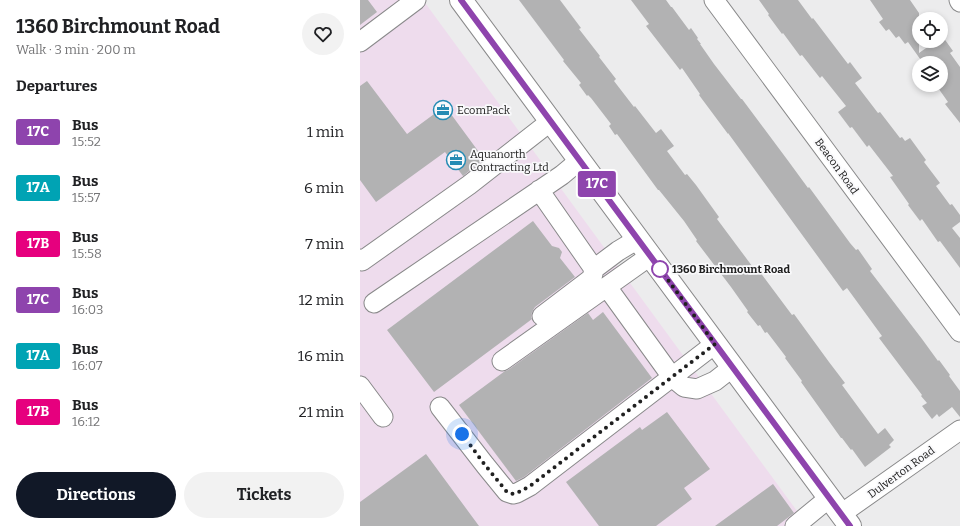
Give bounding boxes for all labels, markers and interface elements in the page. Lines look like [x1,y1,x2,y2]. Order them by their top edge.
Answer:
map controls [912,12,948,92]
button: locate [912,12,948,48]
button: heart [302,13,344,55]
text: 1360 Birchmount Road [16,15,220,38]
text: Walk · 3 min · 200 m [16,42,136,57]
button: layers [912,56,948,92]
text: Departures [16,77,97,95]
office icon: EcomPack [432,99,454,121]
place label: EcomPack [457,104,511,117]
text: Bus [72,116,98,134]
text: 17C [27,123,49,140]
text: 1 min [307,123,344,141]
text: 15:52 [72,134,101,149]
street label: Beacon Road [812,136,861,197]
place label: Aquanorth Contracting Ltd [470,148,549,174]
office icon: Aquanorth Contracting Ltd [445,149,467,171]
line badge: 17C [574,171,620,197]
text: Bus [72,172,98,190]
text: 17C [586,175,608,192]
text: 17A [26,179,50,196]
text: 6 min [304,179,344,197]
text: 15:57 [72,190,100,205]
text: Bus [72,228,98,246]
text: 17B [27,235,49,252]
text: 7 min [305,235,344,253]
text: 15:58 [72,246,102,261]
marker: 1360 Birchmount Road [651,260,669,278]
place label: 1360 Birchmount Road [672,263,790,276]
text: Bus [72,284,98,302]
text: 17C [27,291,49,308]
text: 12 min [298,291,344,309]
text: 16:03 [72,302,103,317]
text: Bus [72,340,98,358]
text: 17A [26,347,50,364]
text: 16 min [298,347,344,365]
text: 16:07 [72,358,103,373]
text: Bus [72,396,98,414]
text: 17B [27,403,49,420]
text: 21 min [298,403,344,421]
text: 16:12 [72,414,100,429]
your location [452,424,472,444]
street label: Dulverton Road [865,444,938,501]
button: Directions [16,472,176,518]
button: Tickets [184,472,344,518]

